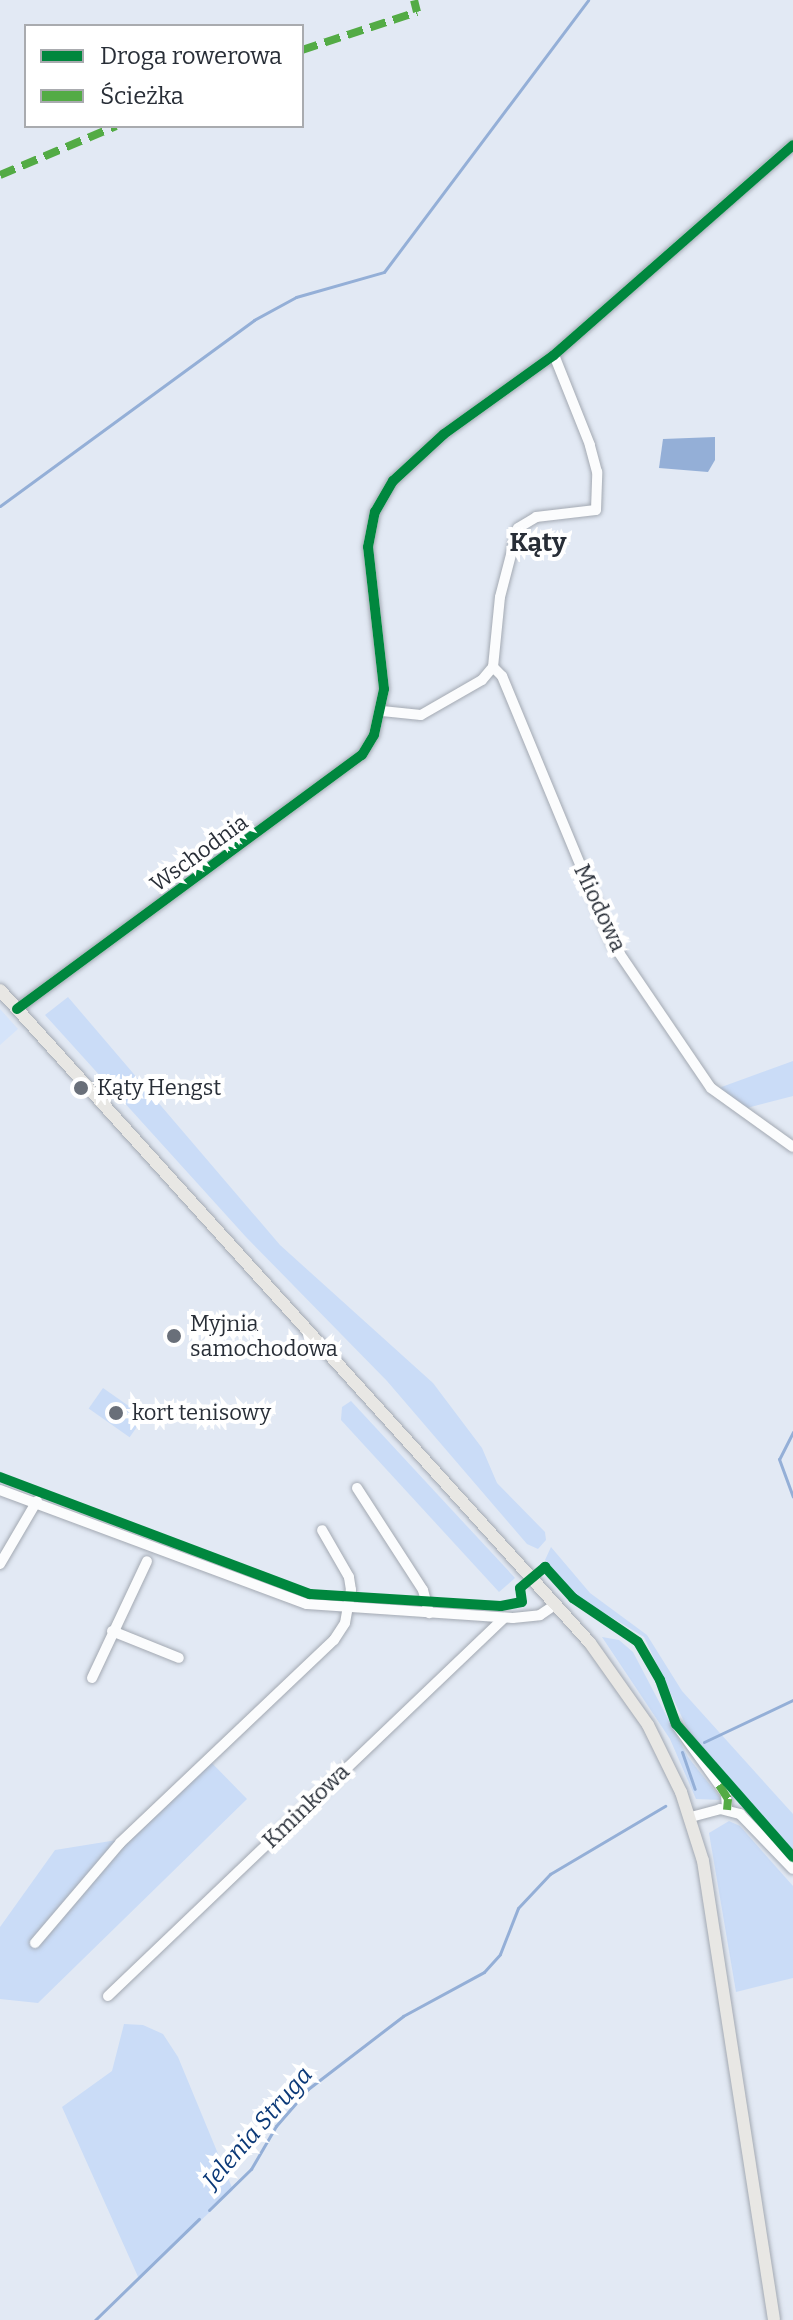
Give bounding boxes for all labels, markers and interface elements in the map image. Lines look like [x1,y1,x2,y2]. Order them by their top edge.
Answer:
legend [24,24,304,128]
text: Droga rowerowa [100,42,282,70]
text: Ścieżka [100,82,184,110]
district label: Kąty [509,527,567,559]
street label: Wschodnia [145,809,253,897]
street label: Miodowa [568,860,632,956]
place label: Kąty Hengst [97,1075,221,1101]
marker: Kąty Hengst [72,1079,90,1097]
place label: Myjnia samochodowa [190,1310,338,1362]
marker: Myjnia samochodowa [165,1327,183,1345]
place label: kort tenisowy [132,1400,271,1426]
marker: kort tenisowy [107,1404,125,1422]
street label: Kminkowa [257,1758,355,1854]
water label: Jelenia Struga [197,2061,319,2195]

